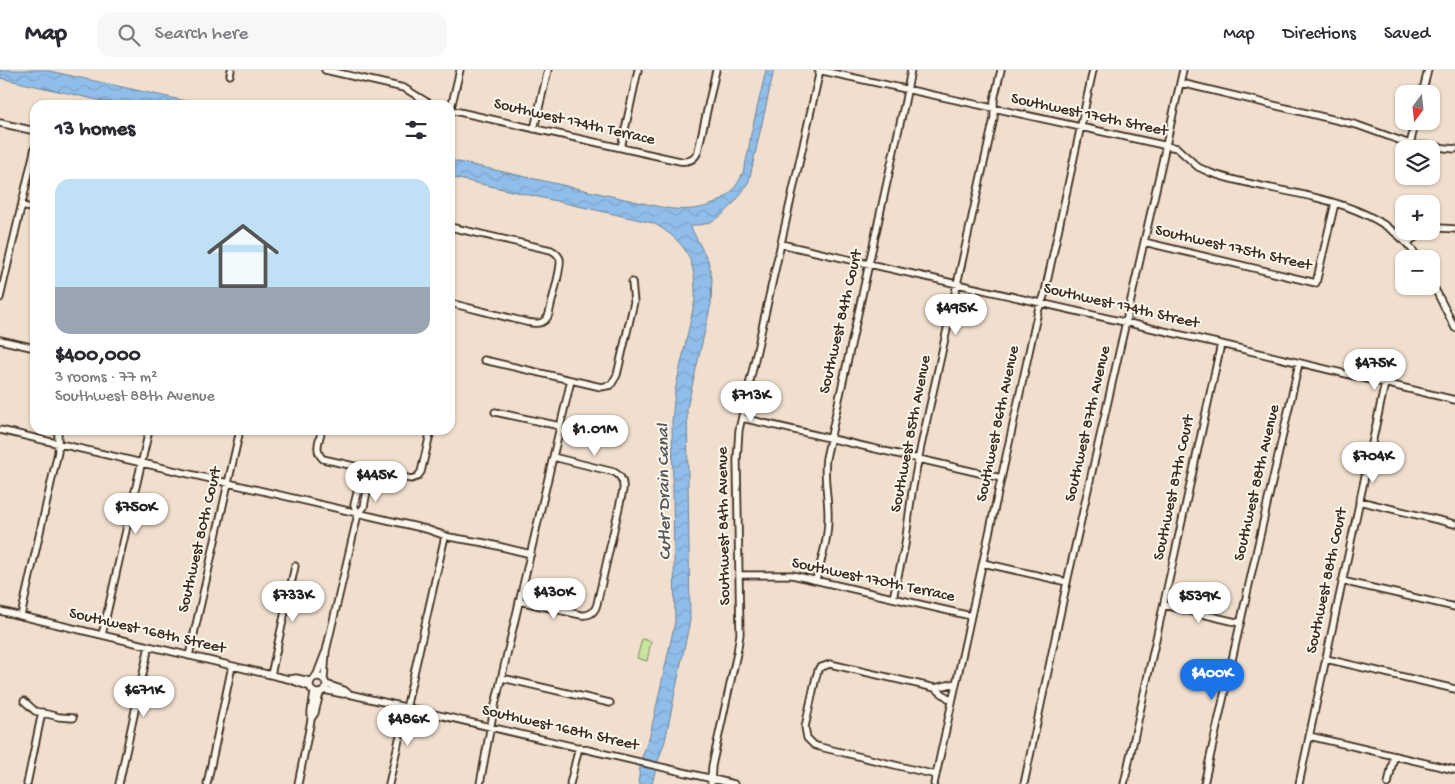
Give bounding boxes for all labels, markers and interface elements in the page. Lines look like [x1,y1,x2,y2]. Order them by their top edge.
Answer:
search box [97,12,447,57]
text: Map [25,20,67,49]
icon: search [115,21,143,49]
text: Search here [155,23,248,46]
text: Map [1223,24,1255,45]
text: Directions [1283,24,1356,45]
text: Saved [1384,24,1430,45]
north arrow [1395,85,1440,130]
map controls [1395,85,1440,295]
street label: Southwest 176th Street [1009,90,1171,142]
street label: Southwest 174th Terrace [492,95,657,151]
icon: filters [402,116,430,144]
text: 13 homes [55,118,135,143]
button: layers [1395,140,1440,185]
button: + [1395,195,1440,240]
icon: home [198,211,288,301]
street label: Southwest 175th Street [1153,222,1315,277]
street label: Southwest 84th Court [816,247,868,396]
button: − [1395,250,1440,295]
street label: Southwest 174th Street [1041,280,1202,334]
pin: $495K [921,294,991,336]
text: $495K [936,300,976,319]
street label: Southwest 86th Avenue [973,343,1025,504]
text: $400,000 [55,344,141,369]
street label: Southwest 87th Avenue [1062,344,1116,504]
pin: $475K [1340,348,1410,391]
street label: Southwest 85th Avenue [887,353,937,514]
text: $475K [1355,355,1395,374]
text: 3 rooms · 77 m² [55,369,157,388]
pin: $713K [716,380,786,423]
text: $713K [731,387,771,406]
text: Southwest 88th Avenue [55,388,215,407]
street label: Southwest 88th Avenue [1231,402,1285,563]
street label: Southwest 87th Court [1150,412,1200,562]
pin: $1.01M [554,414,636,457]
text: $1.01M [572,421,618,440]
water label: Cutler Drain Canal [653,423,677,560]
pin: $704K [1338,442,1408,484]
street label: Southwest 84th Avenue [714,446,736,605]
text: $704K [1353,448,1393,467]
pin: $445K [341,460,411,503]
street label: Southwest 80th Court [175,464,227,615]
text: $445K [356,467,396,486]
pin: $750K [101,492,171,535]
text: $750K [115,499,157,518]
street label: Southwest 88th Court [1303,505,1353,656]
street label: Southwest 170th Terrace [790,554,957,608]
pin: $430K [519,578,589,620]
pin: $733K [258,580,328,623]
pin: $539K [1164,582,1234,624]
text: $430K [534,584,574,603]
text: $733K [273,587,313,606]
text: $539K [1179,588,1219,607]
street label: Southwest 168th Street [67,605,229,660]
pin: $400K [1177,658,1247,701]
text: $400K [1191,665,1233,684]
pin: $671K [109,676,179,718]
text: $671K [125,682,163,701]
street label: Southwest 168th Street [480,702,642,757]
pin: $486K [373,704,443,747]
text: $486K [388,711,428,730]

